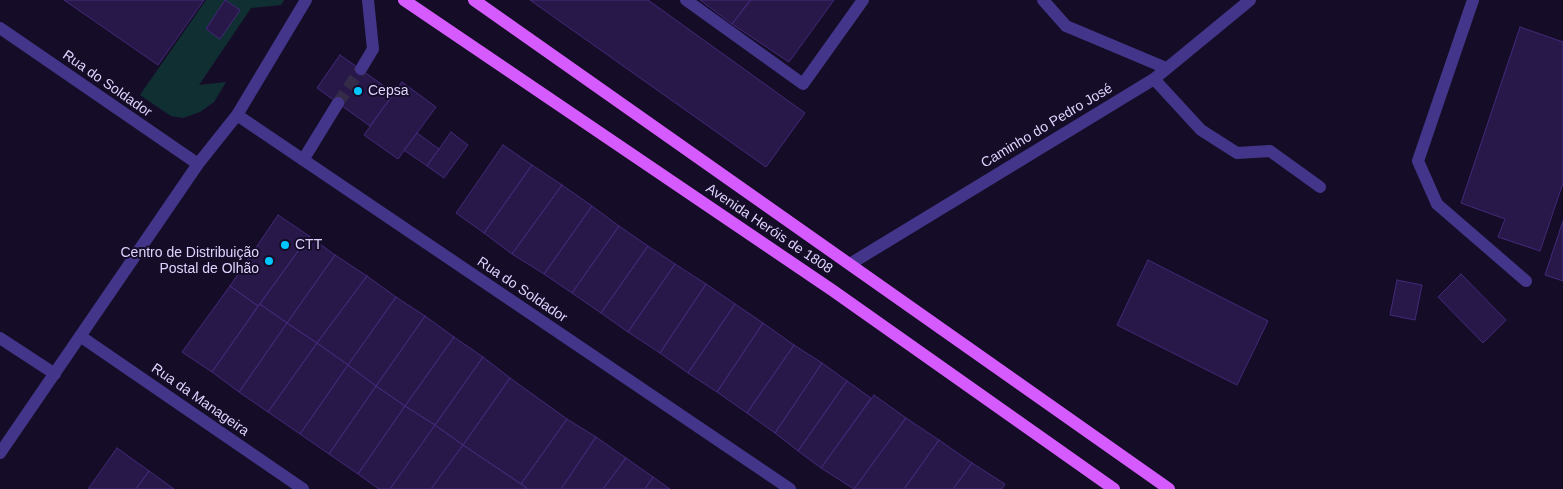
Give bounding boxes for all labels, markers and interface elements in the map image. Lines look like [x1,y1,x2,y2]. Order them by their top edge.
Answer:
street label: Rua do Soldador [59,47,155,121]
street label: Caminho do Pedro José [978,80,1116,172]
place label: Cepsa [368,83,408,99]
marker: Cepsa [352,85,364,97]
street label: Avenida Heróis de 1808 [702,180,836,278]
place label: CTT [295,237,322,253]
marker: CTT [279,239,291,251]
place label: Centro de Distribuição Postal de Olhão [120,245,259,278]
street label: Rua do Soldador [474,254,570,326]
marker: Centro de Distribuição Postal de Olhão [263,255,275,267]
street label: Rua da Manageira [148,360,252,440]

